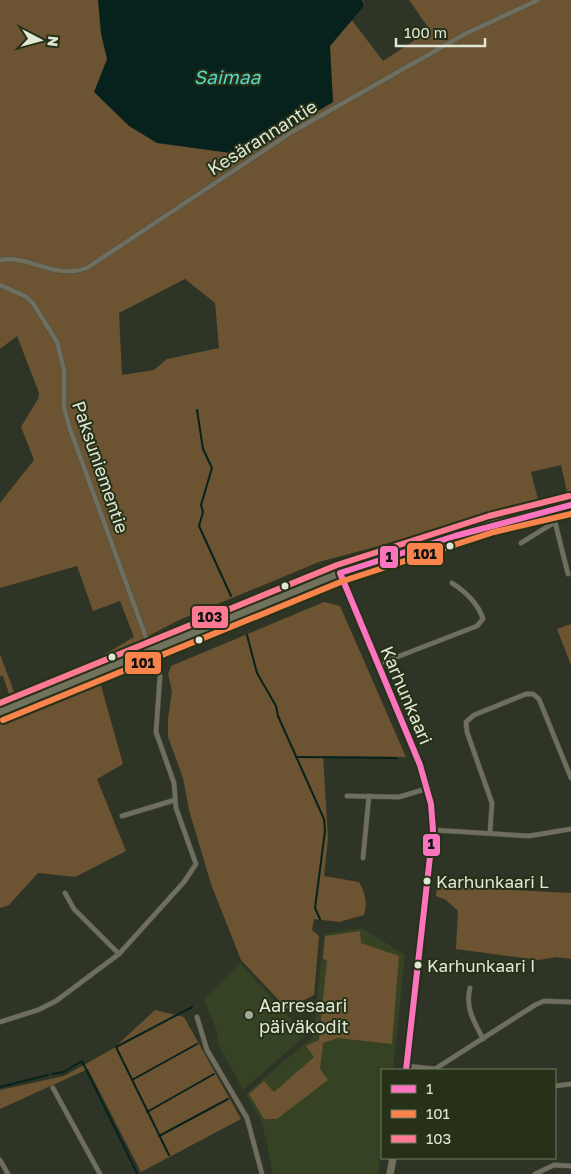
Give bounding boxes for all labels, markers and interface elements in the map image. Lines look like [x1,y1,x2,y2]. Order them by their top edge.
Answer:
north arrow [15,15,65,65]
scale bar [396,15,485,47]
text: 100 m [404,23,447,41]
text: N [44,35,62,48]
water label: Saimaa [194,65,261,88]
street label: Kesärannantie [203,95,321,179]
street label: Paksuniementie [68,398,134,536]
unlabelled marker [445,541,455,551]
line badge: 101 [406,542,444,566]
line badge: 1 [379,545,399,569]
text: 101 [413,545,437,562]
text: 1 [385,548,393,565]
unlabelled marker [280,581,290,591]
line badge: 103 [191,605,229,629]
text: 103 [198,608,222,625]
unlabelled marker [194,635,204,645]
street label: Karhunkaari [376,643,438,747]
line badge: 101 [124,651,162,675]
unlabelled marker [107,652,117,662]
text: 101 [131,654,155,671]
line badge: 1 [422,833,441,857]
text: 1 [427,835,435,852]
place label: Karhunkaari L [436,871,549,892]
marker: Karhunkaari L [422,876,432,886]
place label: Karhunkaari I [427,955,535,976]
marker: Karhunkaari I [413,960,423,970]
place label: Aarresaari päiväkodit [259,994,349,1037]
marker: Aarresaari päiväkodit [243,1009,255,1021]
legend [381,1069,556,1159]
text: 1 [426,1079,433,1097]
text: 101 [426,1104,450,1122]
text: 103 [426,1129,451,1147]

